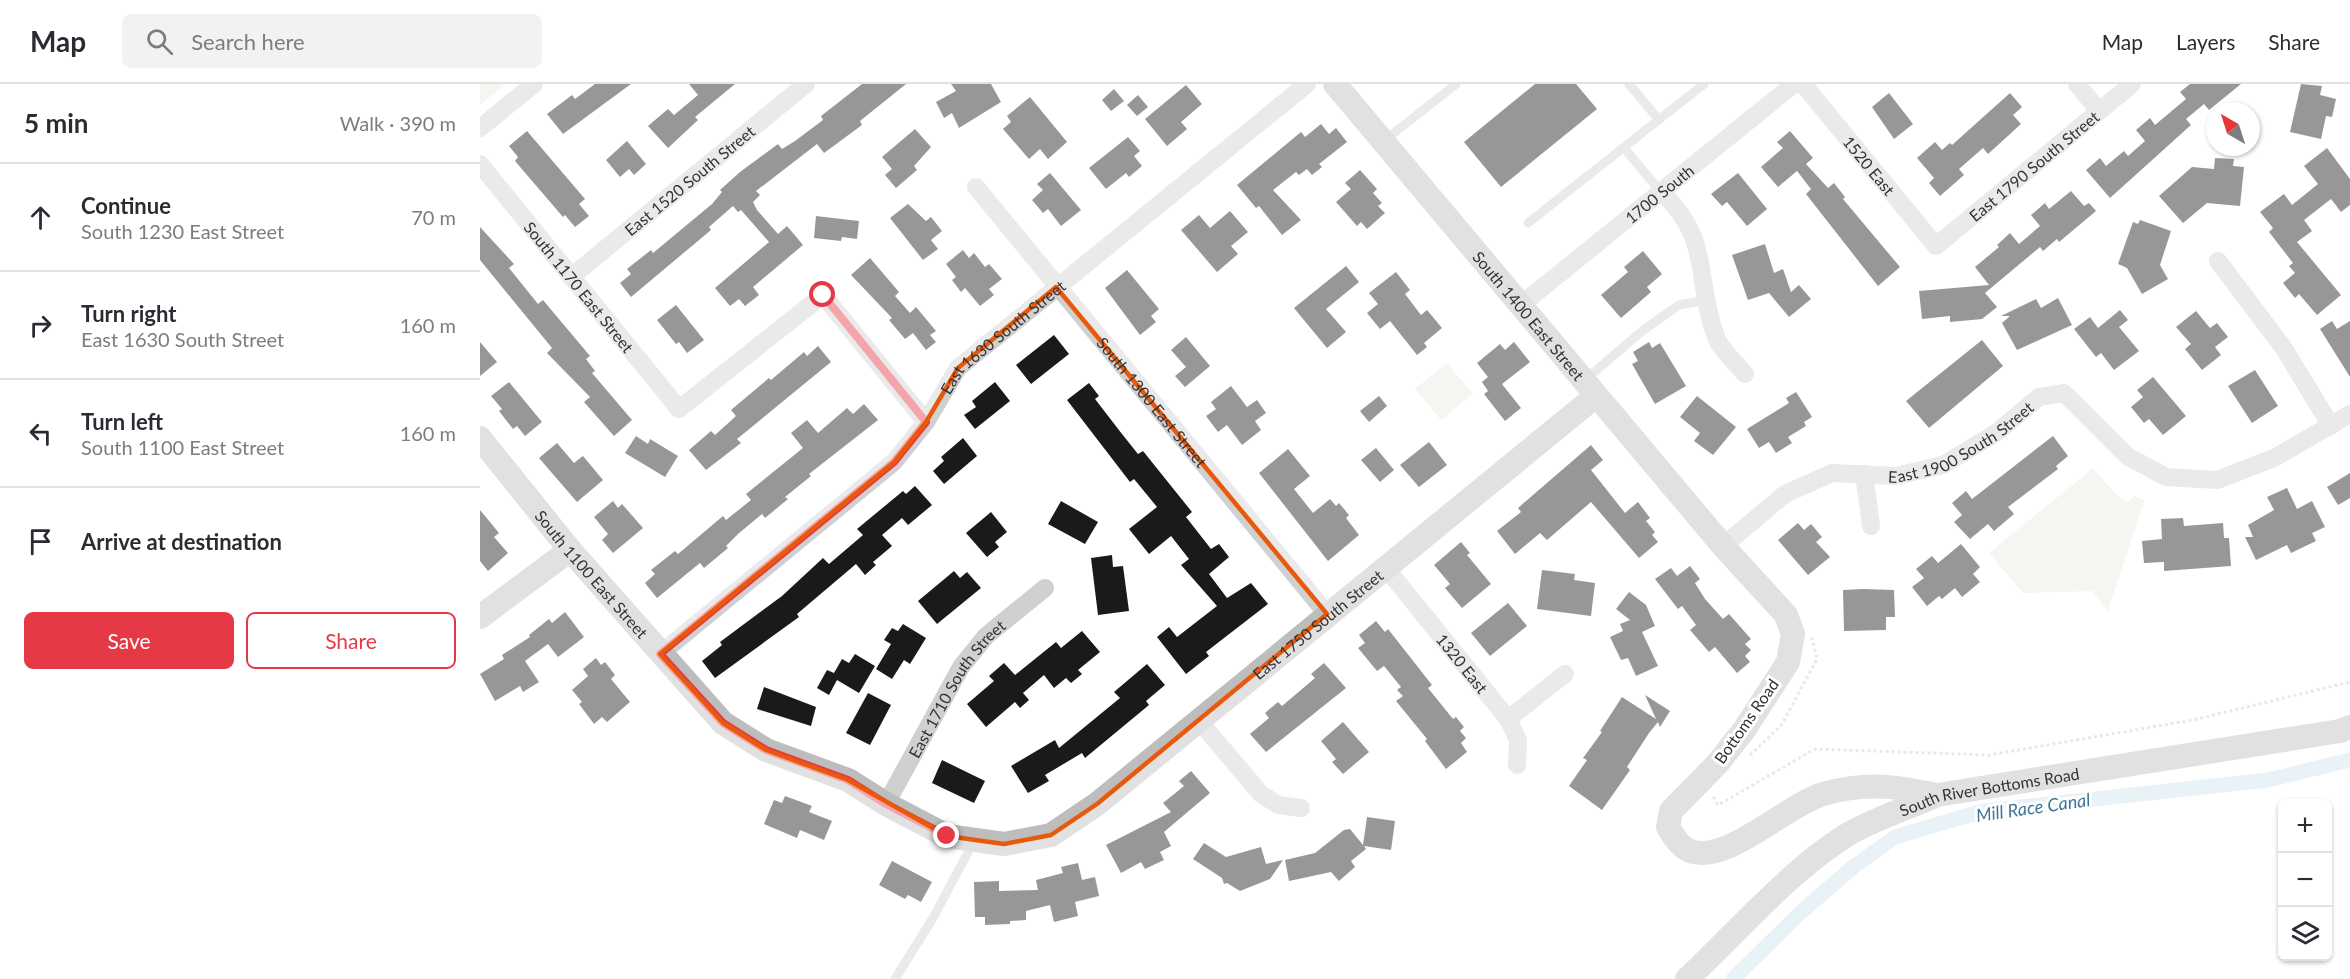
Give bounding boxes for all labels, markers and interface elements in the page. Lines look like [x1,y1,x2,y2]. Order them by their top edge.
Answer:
search box [122,14,542,68]
text: Map [30,24,86,58]
icon: search [143,25,176,58]
text: Search here [191,28,305,55]
text: Map [2102,29,2143,54]
text: Layers [2176,29,2235,54]
text: Share [2268,29,2320,54]
north arrow [2206,102,2260,156]
street label: East 1790 South Street [1965,106,2102,225]
text: 5 min [24,107,88,139]
text: Walk · 390 m [340,111,456,135]
street label: East 1520 South Street [620,121,758,239]
street label: 1520 East [1840,132,1900,199]
street label: 1700 South [1621,160,1697,227]
text: Continue [81,192,171,219]
icon: ahead [24,201,57,234]
text: 70 m [411,205,456,229]
street label: South 1170 East Street [521,217,638,356]
text: South 1230 East Street [81,219,284,243]
street label: South 1400 East Street [1470,247,1589,384]
street label: East 1630 South Street [936,275,1069,397]
route start [809,281,835,307]
text: Turn right [81,300,176,327]
icon: right [24,309,57,342]
text: 160 m [400,313,456,337]
text: East 1630 South Street [81,327,284,351]
street label: South 1300 East Street [1094,333,1212,471]
street label: East 1900 South Street [1888,397,2037,486]
text: Turn left [81,408,163,435]
icon: left [24,417,57,450]
text: 160 m [400,421,456,445]
text: South 1100 East Street [81,435,284,459]
street label: South 1100 East Street [532,506,653,642]
icon: arrive [24,525,57,558]
text: Arrive at destination [81,528,282,555]
street label: East 1750 South Street [1248,565,1387,683]
button: Save [24,612,234,669]
button: Share [246,612,456,669]
street label: East 1710 South Street [904,615,1009,761]
street label: 1320 East [1433,629,1493,697]
street label: Bottoms Road [1710,675,1782,767]
street label: South River Bottoms Road [1896,763,2081,819]
water label: Mill Race Canal [1974,788,2092,826]
map controls [2278,799,2332,961]
button: + [2278,799,2332,853]
route end [933,822,959,848]
button: − [2278,853,2332,907]
button: layers [2278,907,2332,961]

